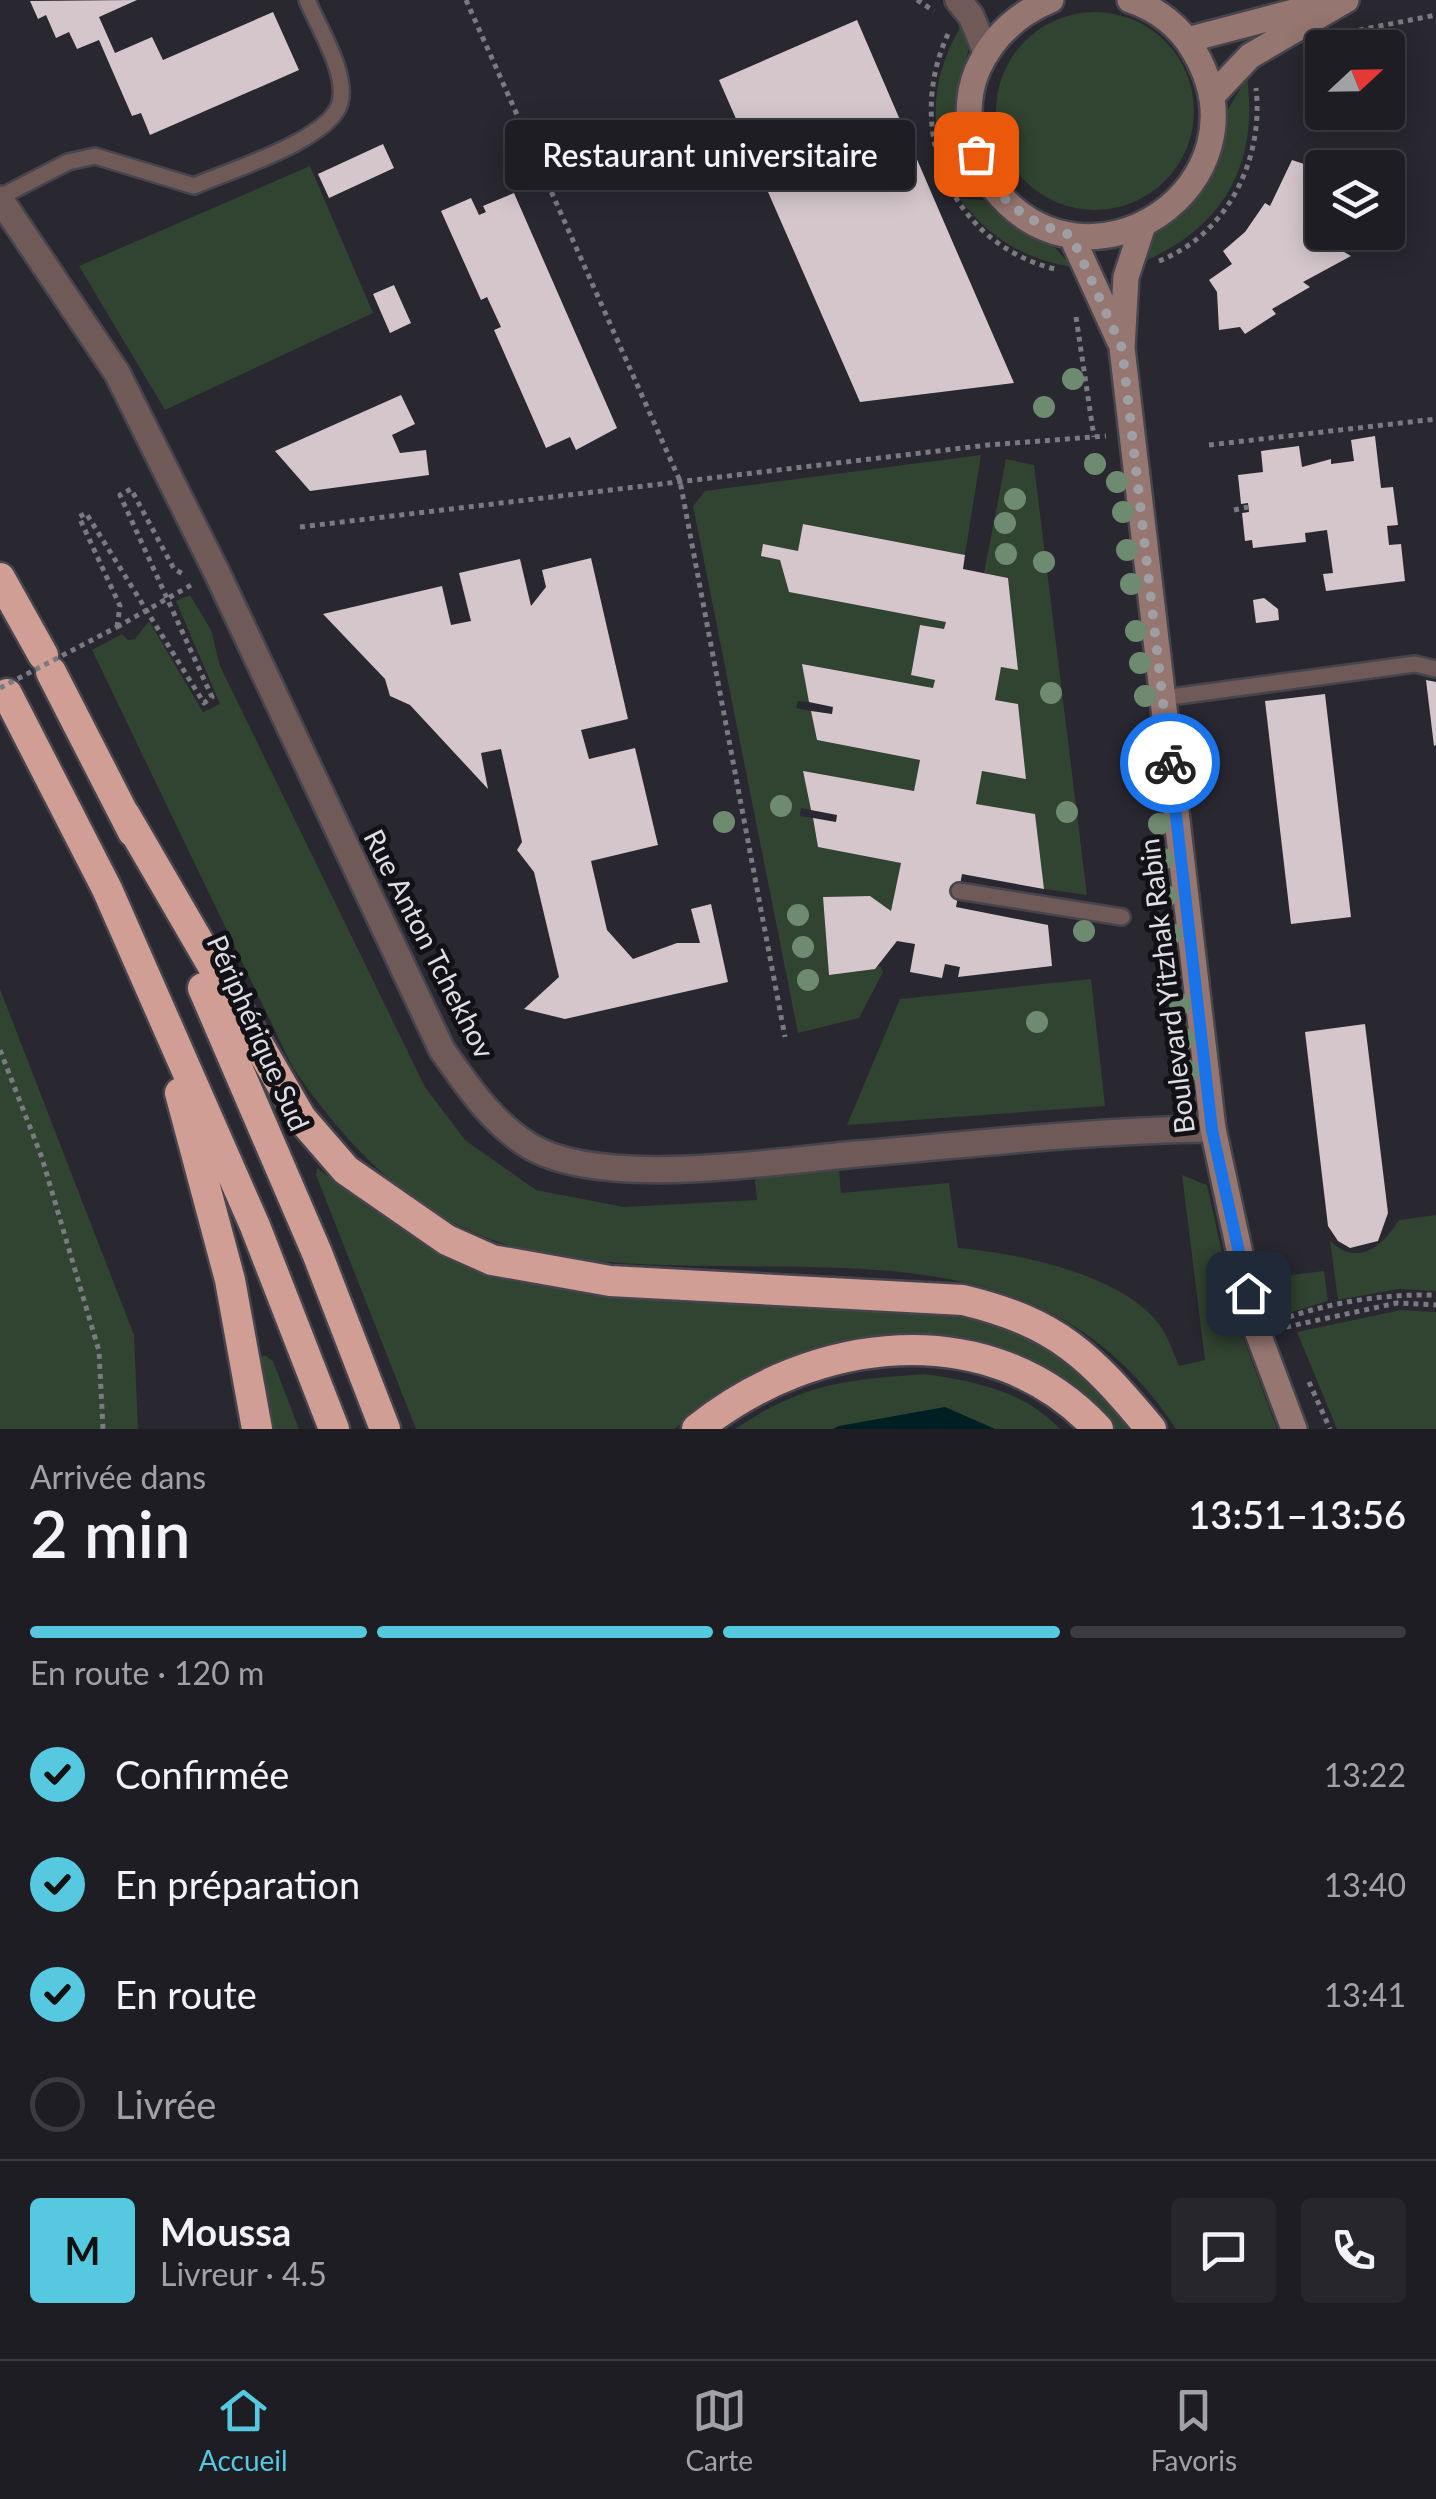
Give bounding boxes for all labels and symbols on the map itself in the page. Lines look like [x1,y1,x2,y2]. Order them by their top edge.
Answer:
north arrow [1305,30,1405,130]
pin [934,112,1019,197]
callout: Restaurant universitaire [506,119,916,189]
courier [1120,713,1220,813]
street label: Rue Anton Tchekhov [357,823,503,1064]
street label: Boulevard Yitzhak Rabin [1131,837,1201,1136]
street label: Périphérique Sud [201,930,317,1136]
pin [1206,1251,1291,1336]

